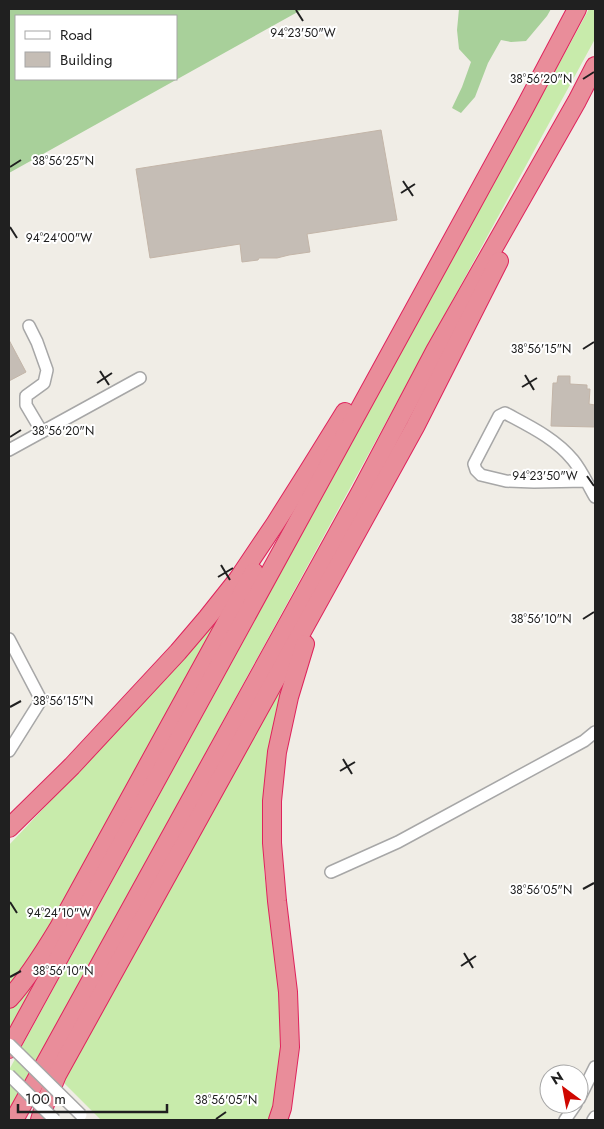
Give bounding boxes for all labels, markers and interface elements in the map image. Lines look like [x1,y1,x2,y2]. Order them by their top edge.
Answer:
legend [15,15,178,80]
text: Road [60,24,92,46]
text: 94°23'50"W [270,24,336,42]
text: Building [60,49,112,71]
text: 38°56'20"N [510,70,572,88]
text: 38°56'25"N [32,152,94,170]
text: 94°24'00"W [26,229,92,247]
text: 38°56'15"N [511,340,571,358]
text: 38°56'20"N [32,422,94,440]
text: 94°23'50"W [512,467,578,485]
text: 38°56'10"N [510,610,572,628]
text: 38°56'15"N [33,692,93,710]
text: 38°56'05"N [510,881,572,899]
text: 94°24'10"W [27,904,91,922]
text: 38°56'10"N [32,962,94,980]
north arrow [539,1064,589,1114]
text: N [547,1067,567,1089]
scale bar [18,1082,166,1114]
text: 100 m [25,1088,66,1110]
text: 38°56'05"N [195,1091,257,1109]

